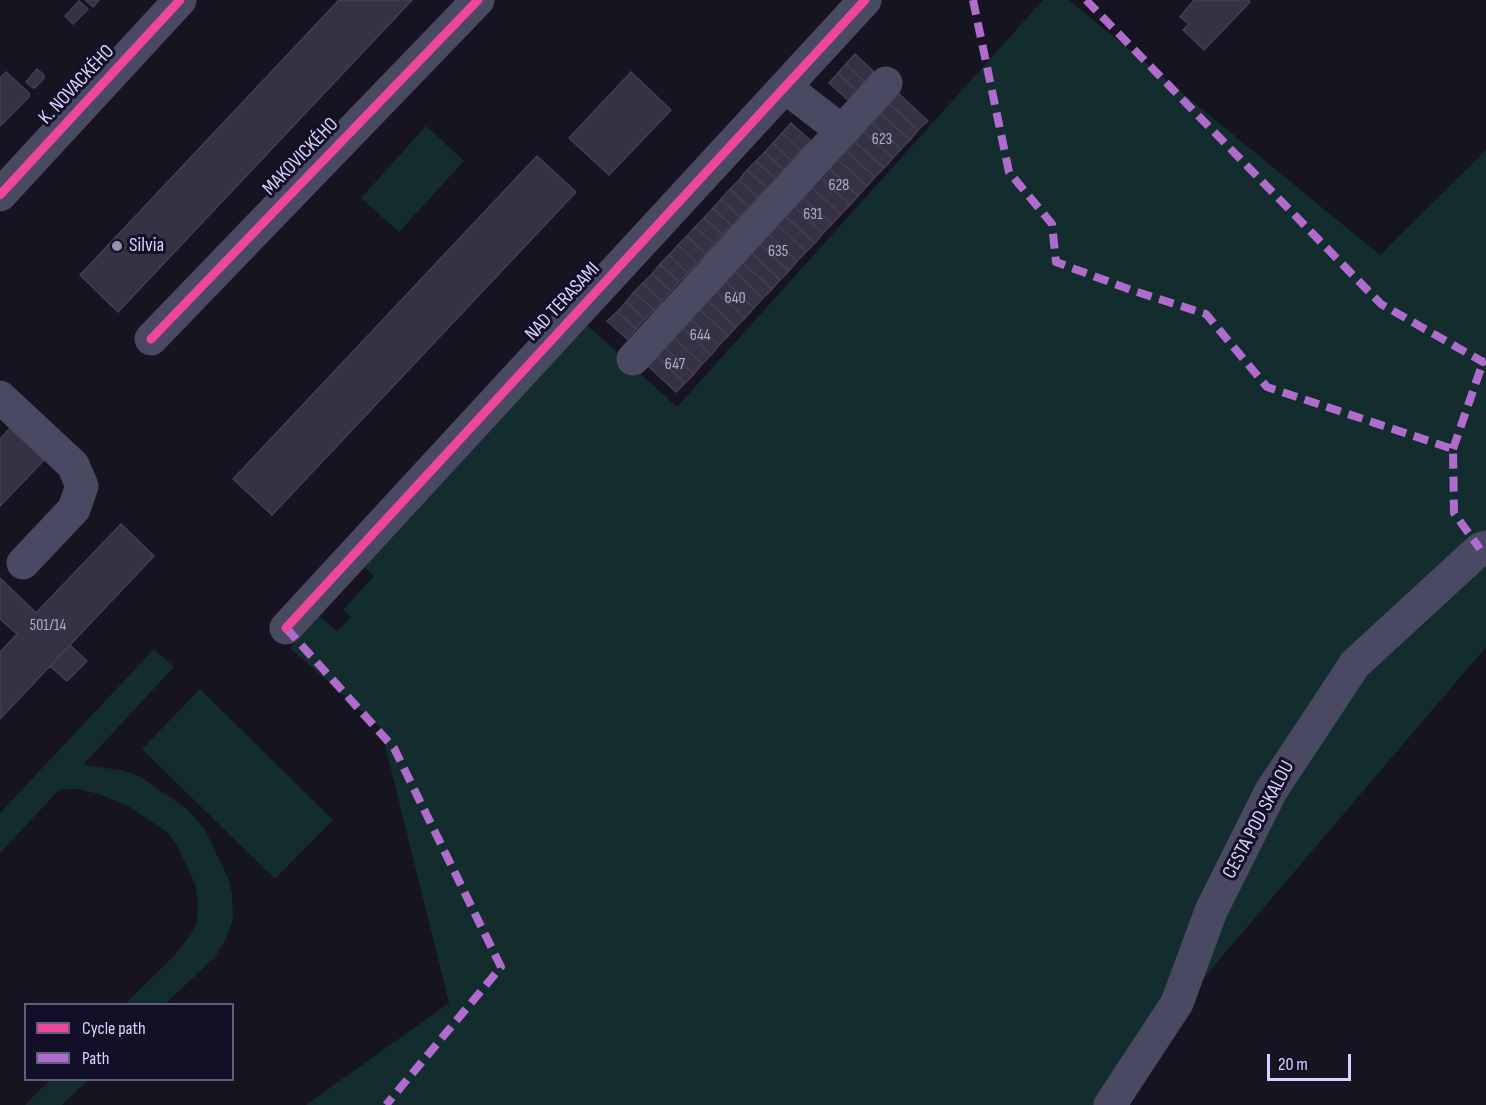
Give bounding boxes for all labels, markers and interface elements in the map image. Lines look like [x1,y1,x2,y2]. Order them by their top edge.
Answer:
street label: K. NOVACKÉHO [34,40,120,130]
street label: MAKOVICKÉHO [258,113,344,201]
house number: 623 [872,130,892,150]
house number: 628 [829,176,849,196]
house number: 631 [803,205,823,225]
place label: Silvia [129,234,164,258]
marker: Silvia [110,239,124,253]
house number: 635 [768,242,788,262]
street label: NAD TERASAMI [521,258,605,346]
house number: 640 [724,289,746,309]
house number: 644 [690,326,710,346]
house number: 647 [665,355,685,375]
house number: 501/14 [30,616,66,636]
street label: CESTA POD SKALOU [1218,757,1300,883]
legend [24,1003,234,1081]
text: Cycle path [82,1018,146,1039]
scale bar [1270,1042,1354,1080]
text: Path [82,1048,110,1069]
text: 20 m [1278,1054,1308,1075]

